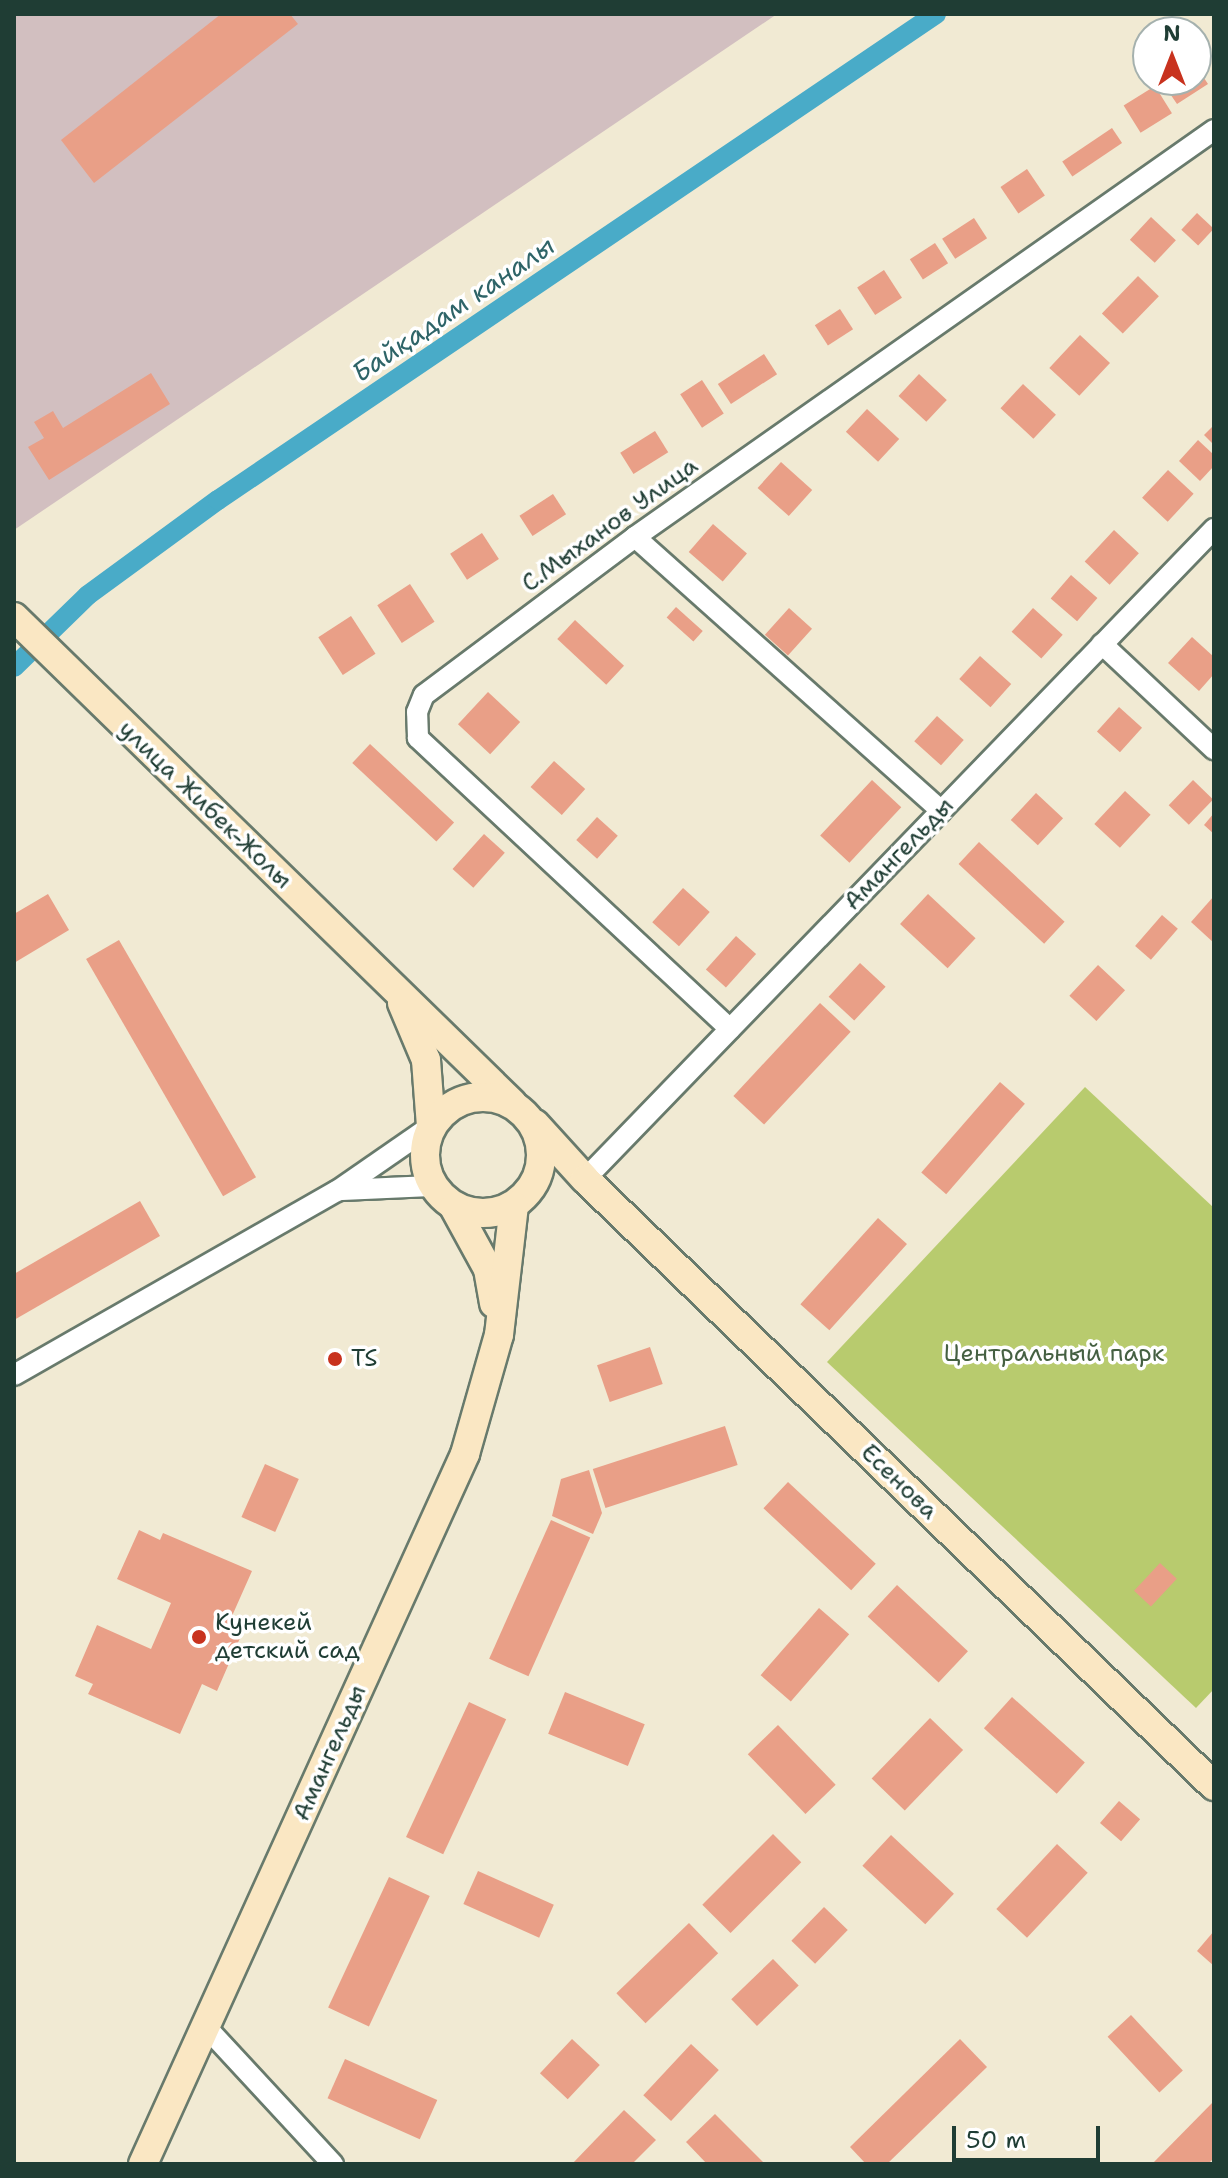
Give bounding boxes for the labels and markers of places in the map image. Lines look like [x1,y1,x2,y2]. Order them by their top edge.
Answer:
place label: TS [351,1345,377,1373]
marker: TS [326,1350,344,1368]
place label: Кунекей детский сад [215,1609,360,1665]
marker: Кунекей детский сад [190,1628,208,1646]

